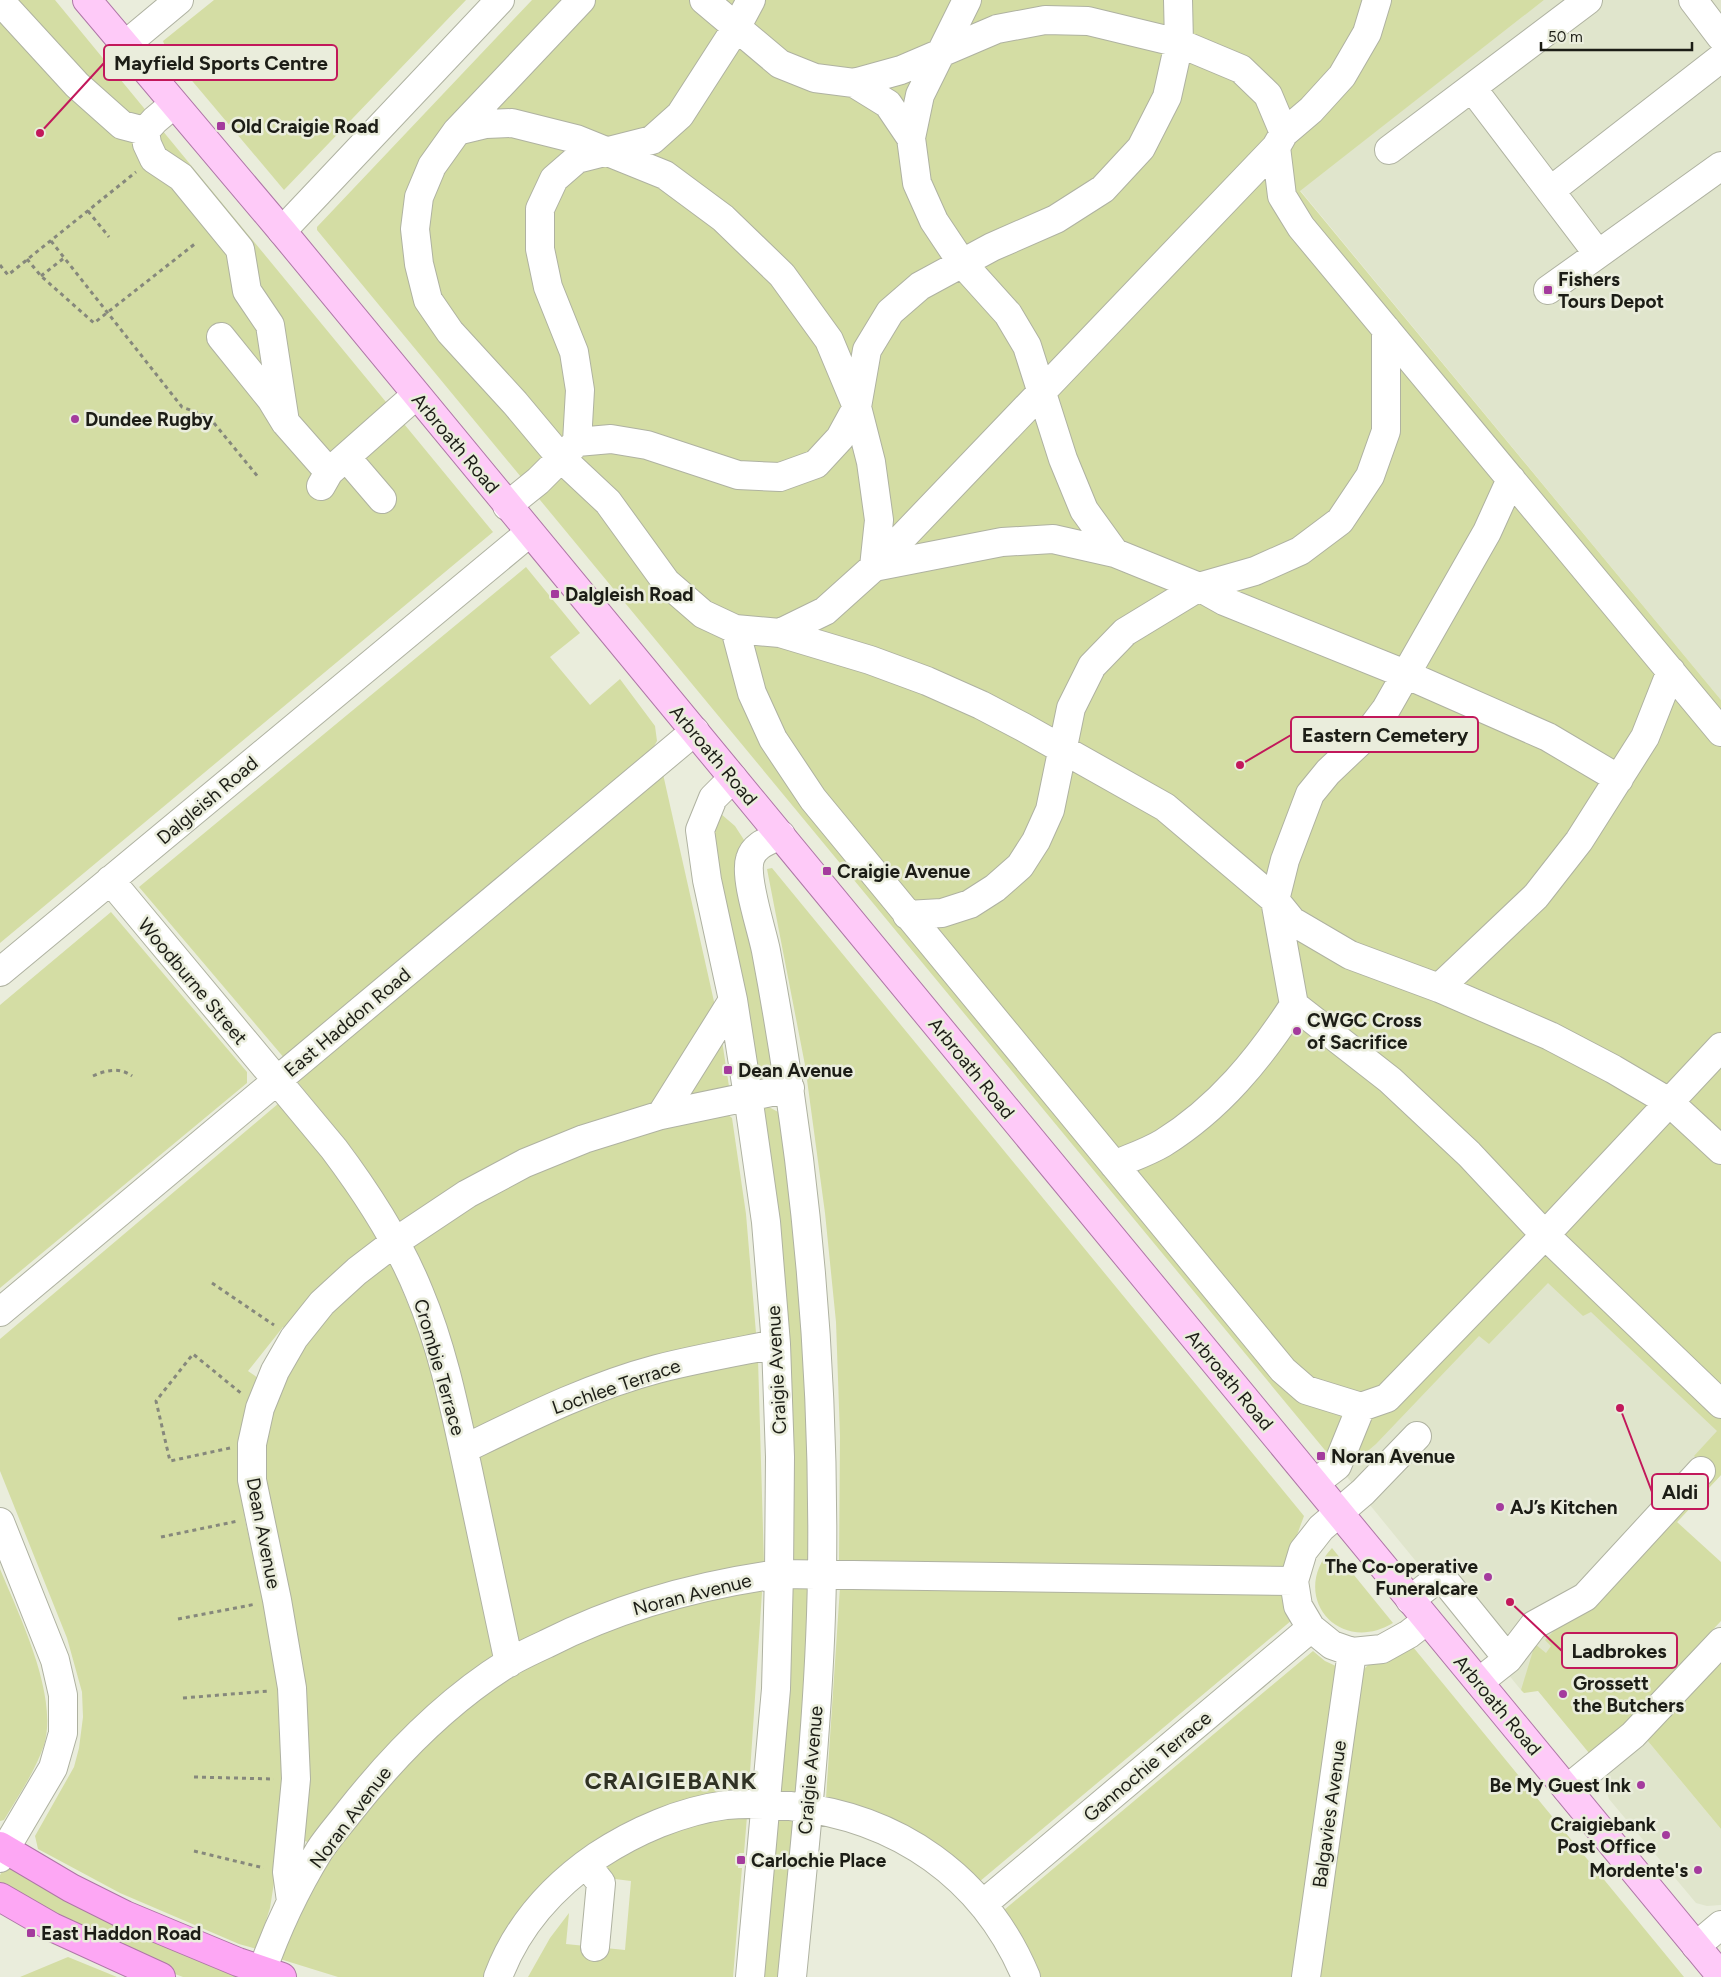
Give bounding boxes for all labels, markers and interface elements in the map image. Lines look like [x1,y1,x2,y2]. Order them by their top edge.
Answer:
scale bar [1541,20,1692,52]
text: 50 m [1548,28,1583,46]
callout: Mayfield Sports Centre [104,45,337,80]
text: Mayfield Sports Centre [114,51,328,75]
place label: Old Craigie Road [231,115,379,138]
marker: Old Craigie Road [215,120,227,132]
place label: Fishers Tours Depot [1558,268,1665,313]
marker: Fishers Tours Depot [1542,284,1554,296]
street label: Arbroath Road [407,389,504,498]
place label: Dundee Rugby [85,408,213,431]
marker: Dundee Rugby [69,413,81,425]
place label: Dalgleish Road [565,583,694,606]
marker: Dalgleish Road [549,588,561,600]
street label: Arbroath Road [665,701,762,810]
callout: Eastern Cemetery [1291,717,1478,752]
text: Eastern Cemetery [1302,723,1469,747]
street label: Dalgleish Road [152,751,263,849]
place label: Craigie Avenue [837,860,971,883]
marker: Craigie Avenue [821,865,833,877]
street label: Woodburne Street [133,914,252,1049]
street label: East Haddon Road [279,963,415,1082]
place label: CWGC Cross of Sacrifice [1307,1009,1422,1054]
street label: Arbroath Road [924,1013,1019,1124]
marker: CWGC Cross of Sacrifice [1291,1025,1303,1037]
place label: Dean Avenue [738,1059,853,1082]
marker: Dean Avenue [722,1064,734,1076]
street label: Crombie Terrace [409,1296,470,1438]
street label: Craigie Avenue [762,1305,791,1435]
street label: Arbroath Road [1181,1326,1278,1435]
street label: Lochlee Terrace [549,1354,683,1419]
place label: Noran Avenue [1331,1445,1456,1468]
marker: Noran Avenue [1315,1450,1327,1462]
callout: Aldi [1652,1474,1708,1509]
street label: Dean Avenue [241,1476,286,1591]
text: Aldi [1662,1480,1698,1504]
place label: AJ’s Kitchen [1510,1496,1618,1519]
marker: AJ’s Kitchen [1494,1501,1506,1513]
place label: The Co-operative Funeralcare [1325,1555,1478,1600]
street label: Noran Avenue [630,1569,754,1620]
marker: The Co-operative Funeralcare [1482,1571,1494,1583]
callout: Ladbrokes [1562,1633,1677,1668]
text: Ladbrokes [1571,1639,1667,1663]
street label: Arbroath Road [1449,1651,1546,1760]
place label: Grossett the Butchers [1573,1672,1684,1717]
marker: Grossett the Butchers [1557,1688,1569,1700]
street label: Craigie Avenue [793,1705,828,1835]
street label: Gannochie Terrace [1079,1706,1216,1826]
street label: Balgavies Avenue [1308,1739,1351,1889]
street label: Noran Avenue [305,1762,396,1873]
district label: CRAIGIEBANK [584,1766,758,1795]
place label: Be My Guest Ink [1490,1774,1632,1797]
marker: Be My Guest Ink [1635,1779,1647,1791]
place label: Craigiebank Post Office [1551,1813,1657,1858]
marker: Craigiebank Post Office [1660,1829,1672,1841]
place label: Carlochie Place [751,1849,887,1872]
marker: Carlochie Place [735,1854,747,1866]
place label: Mordente's [1589,1859,1688,1882]
marker: Mordente's [1692,1864,1704,1876]
place label: East Haddon Road [41,1922,201,1945]
marker: East Haddon Road [25,1927,37,1939]

